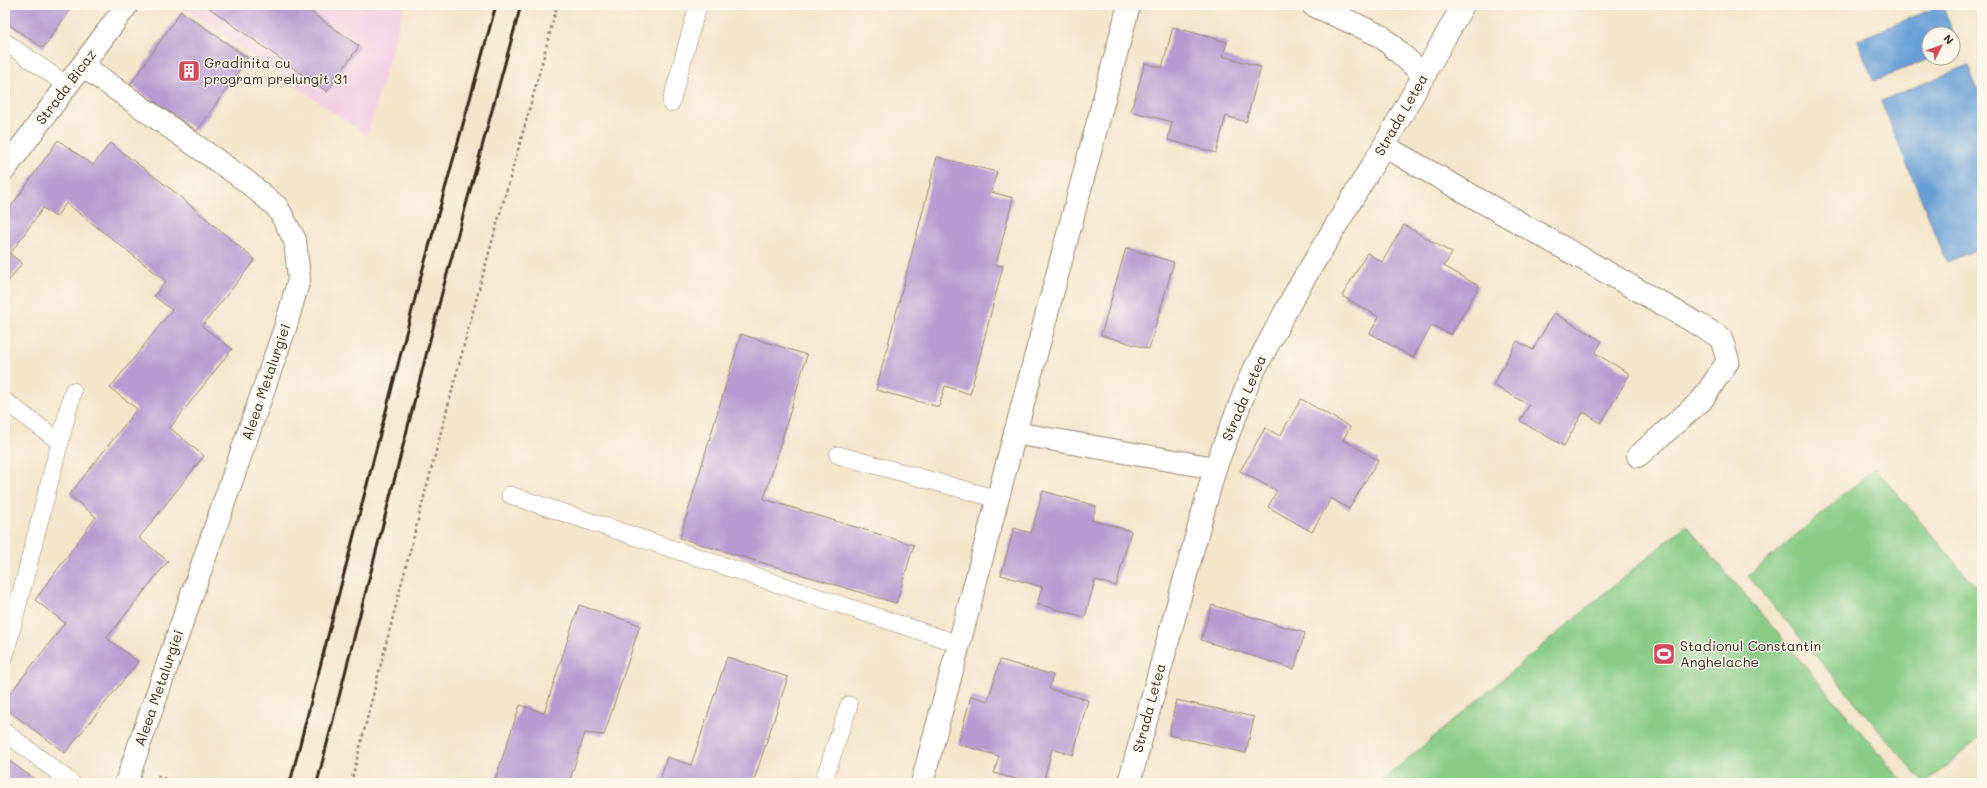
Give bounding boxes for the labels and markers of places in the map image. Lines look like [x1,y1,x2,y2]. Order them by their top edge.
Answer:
place label: Gradinita cu program prelungit 31 [204,53,348,88]
building icon: Gradinita cu program prelungit 31 [176,58,202,84]
place label: Stadionul Constantin Anghelache [1680,636,1821,671]
sports icon: Stadionul Constantin Anghelache [1651,641,1677,667]

